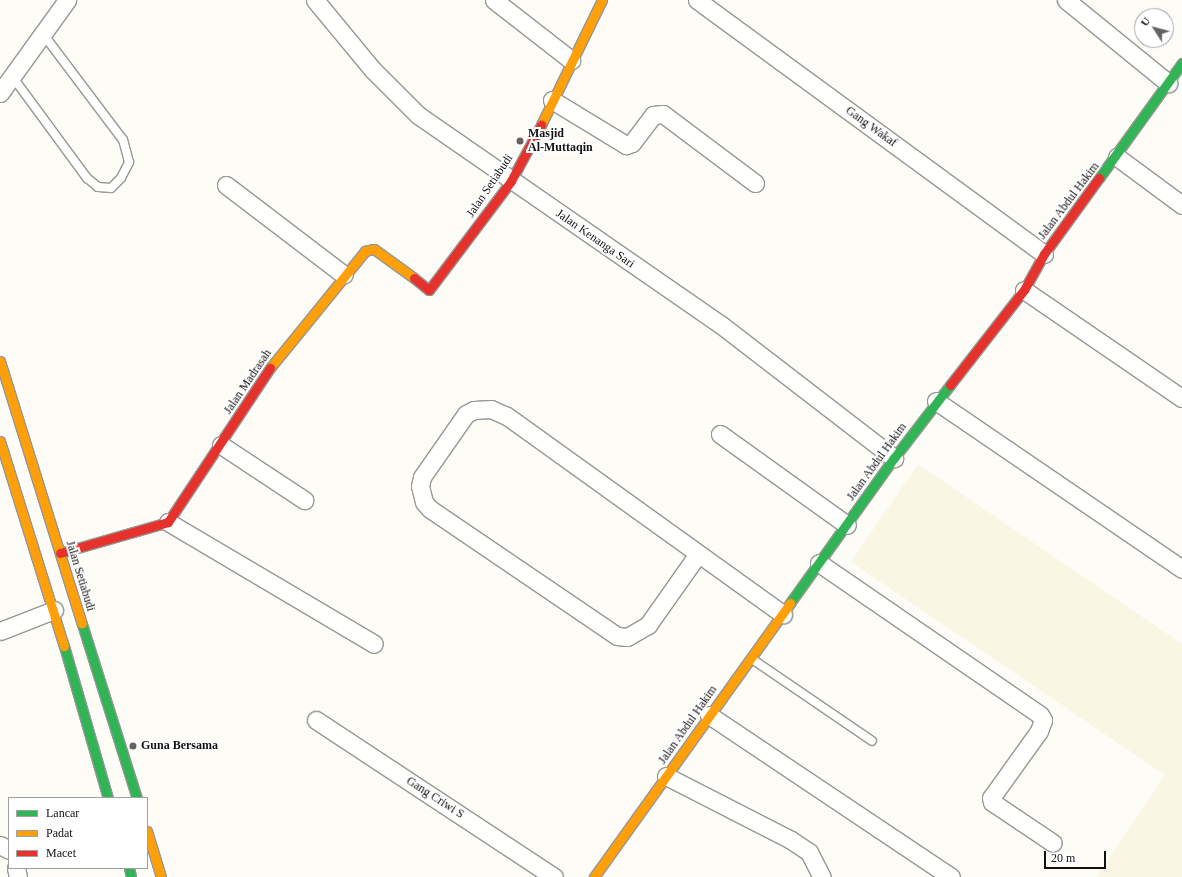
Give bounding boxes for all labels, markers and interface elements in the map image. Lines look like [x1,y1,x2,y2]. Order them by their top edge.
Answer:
north arrow [1134,8,1174,48]
text: U [1138,15,1152,28]
street label: Gang Wakaf [842,104,900,150]
place label: Masjid Al-Muttaqin [528,127,593,155]
marker: Masjid Al-Muttaqin [515,136,525,146]
street label: Jalan Setiabudi [464,152,516,220]
street label: Jalan Abdul Hakim [1035,159,1103,243]
street label: Jalan Kenanga Sari [553,207,637,271]
street label: Jalan Madrasah [221,347,275,417]
street label: Jalan Abdul Hakim [844,420,910,504]
street label: Jalan Setiabudi [62,539,98,613]
street label: Jalan Abdul Hakim [655,683,721,767]
place label: Guna Bersama [141,739,218,753]
marker: Guna Bersama [128,741,138,751]
street label: Gang Criwi S [403,774,467,822]
legend [8,797,148,869]
text: Lancar [46,806,79,820]
text: Padat [46,826,73,840]
scale bar [1046,843,1108,869]
text: Macet [46,846,76,860]
text: 20 m [1051,851,1075,865]

